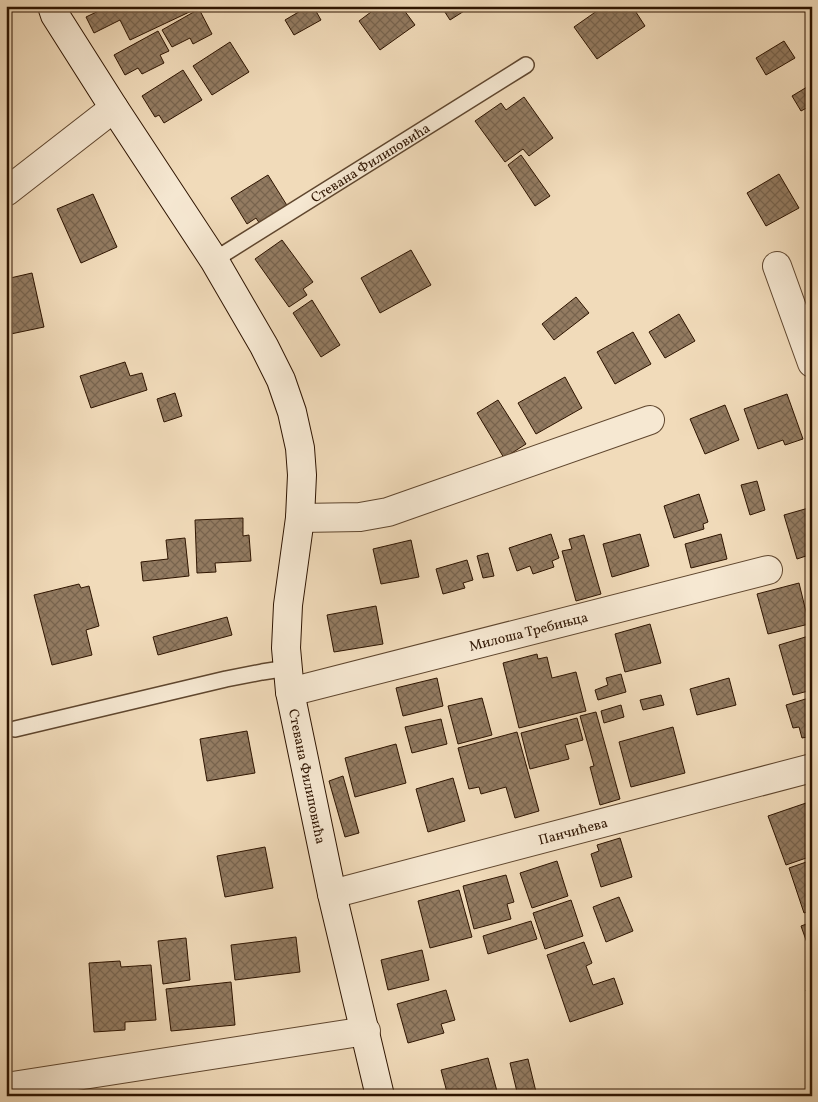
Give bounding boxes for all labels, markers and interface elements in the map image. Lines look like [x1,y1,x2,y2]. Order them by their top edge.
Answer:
street label: Стевана Филиповића [308,119,434,208]
street label: Милоша Требињца [467,608,590,657]
street label: Стевана Филиповића [283,707,329,846]
street label: Панчићева [536,814,610,850]

